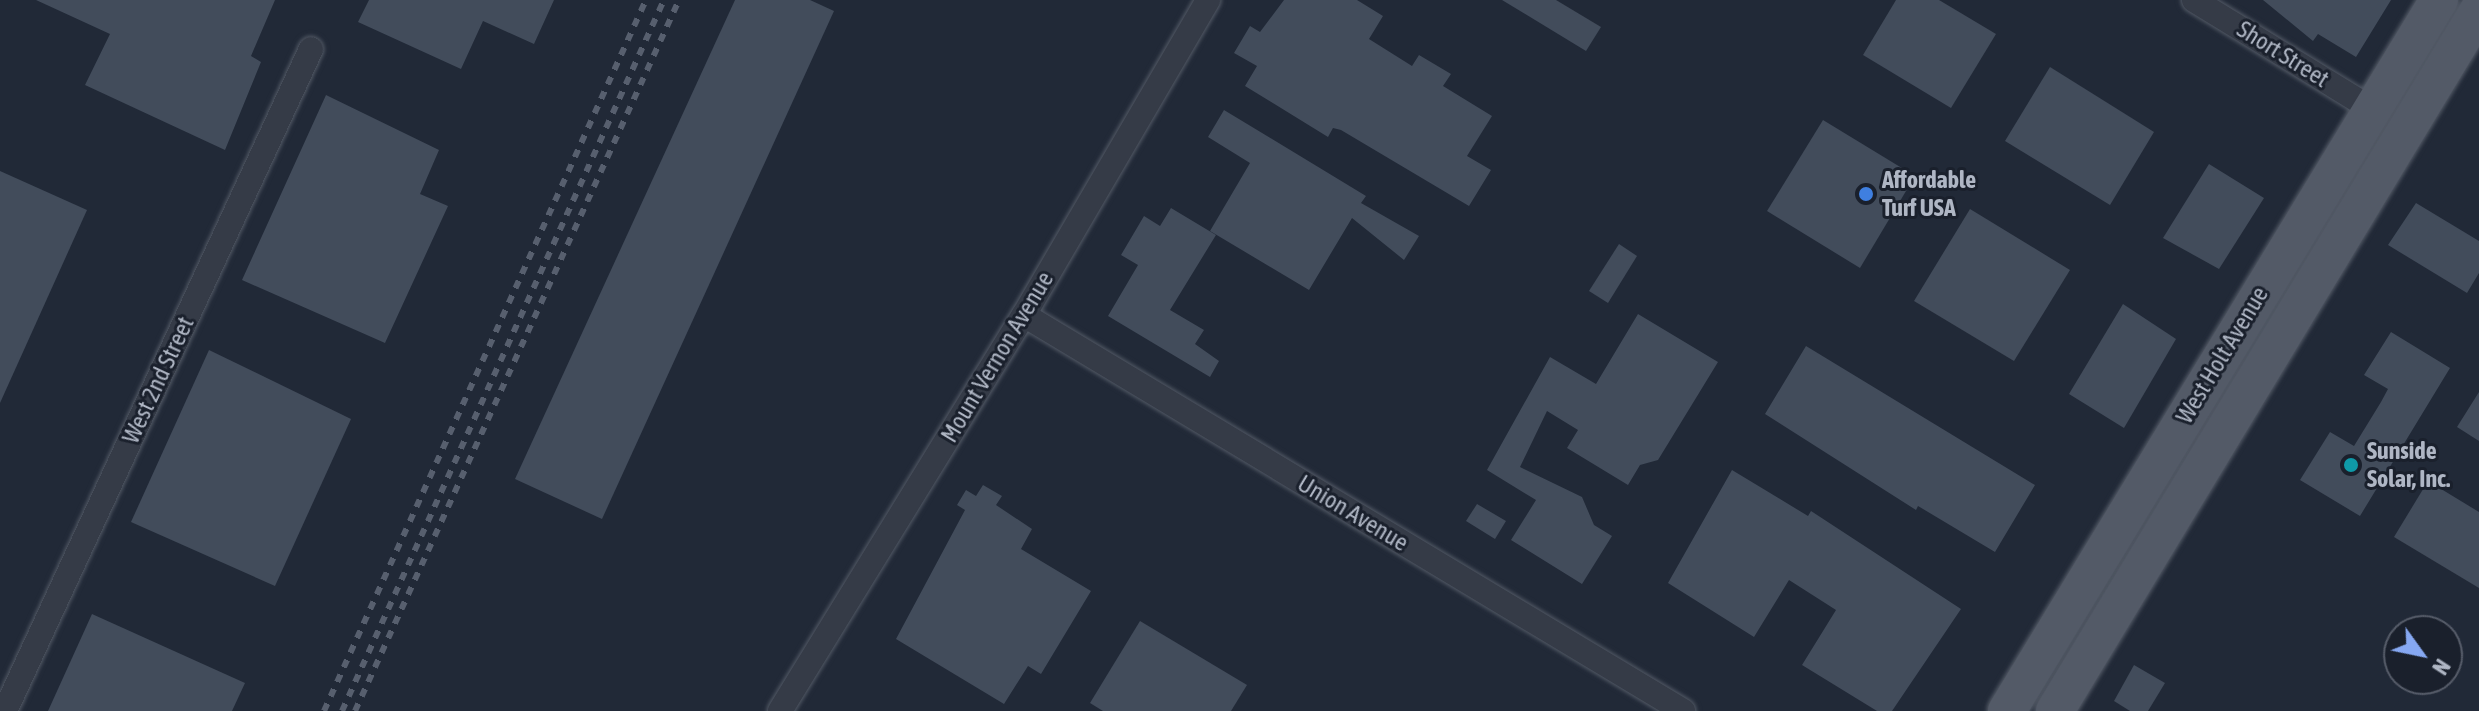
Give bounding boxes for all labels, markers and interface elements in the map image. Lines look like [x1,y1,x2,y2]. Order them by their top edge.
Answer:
street label: Short Street [2232,15,2334,93]
place label: Affordable Turf USA [1882,166,1976,222]
marker: Affordable Turf USA [1857,185,1875,203]
street label: Mount Vernon Avenue [935,266,1059,448]
street label: West Holt Avenue [2170,281,2274,429]
street label: West 2nd Street [116,312,200,448]
place label: Sunside Solar, Inc. [2367,437,2450,493]
marker: Sunside Solar, Inc. [2342,456,2360,474]
street label: Union Avenue [1292,469,1414,557]
north arrow [2383,615,2463,695]
text: N [2427,654,2456,680]

